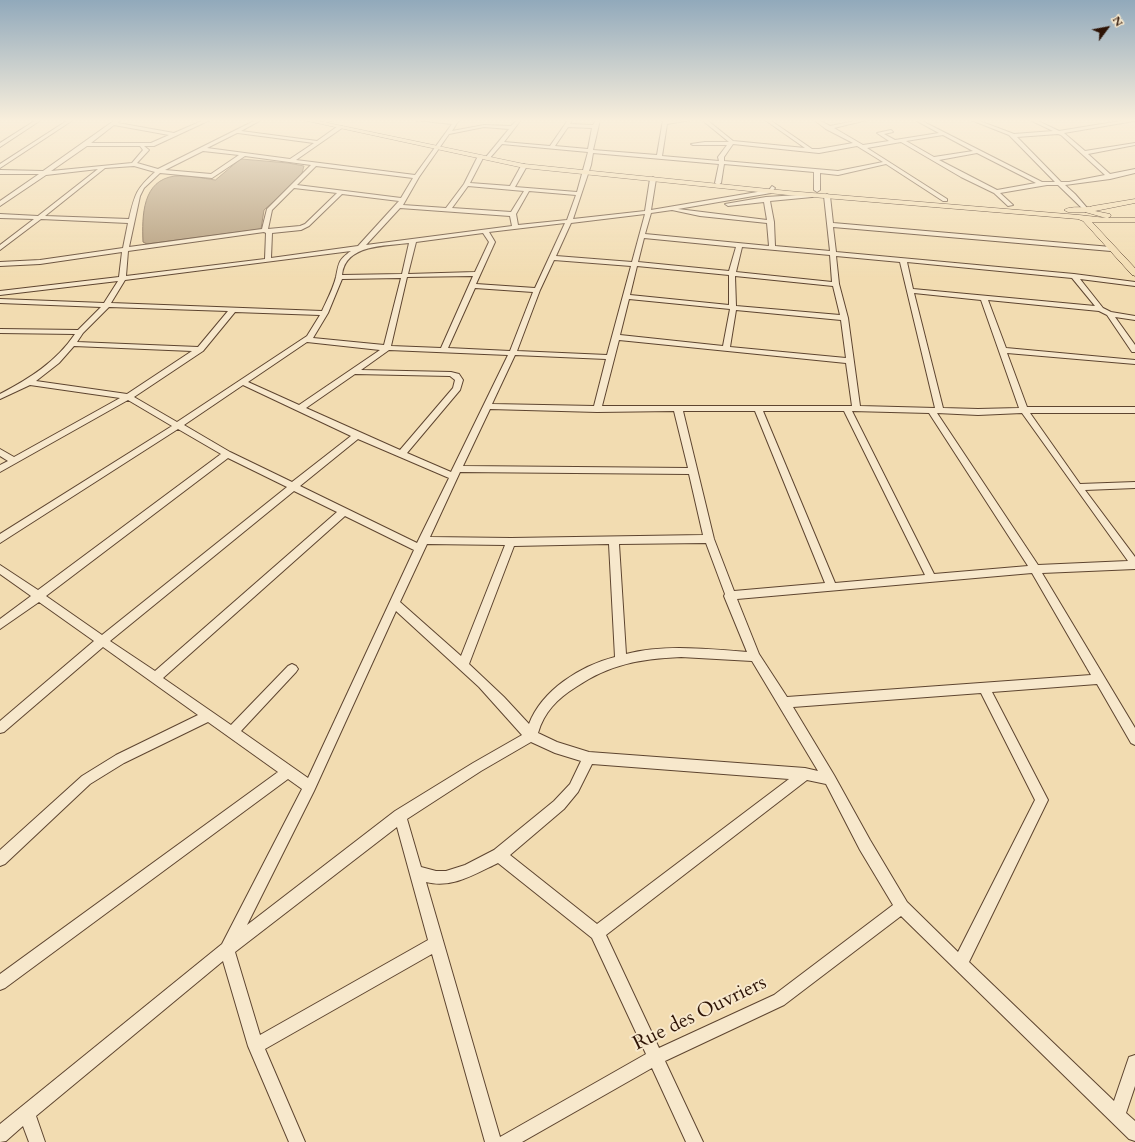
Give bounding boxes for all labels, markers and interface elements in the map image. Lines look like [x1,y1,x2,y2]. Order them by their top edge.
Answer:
north arrow [1087,8,1127,48]
text: N [1109,13,1126,29]
street label: Rue des Ouvriers [629,971,771,1057]

